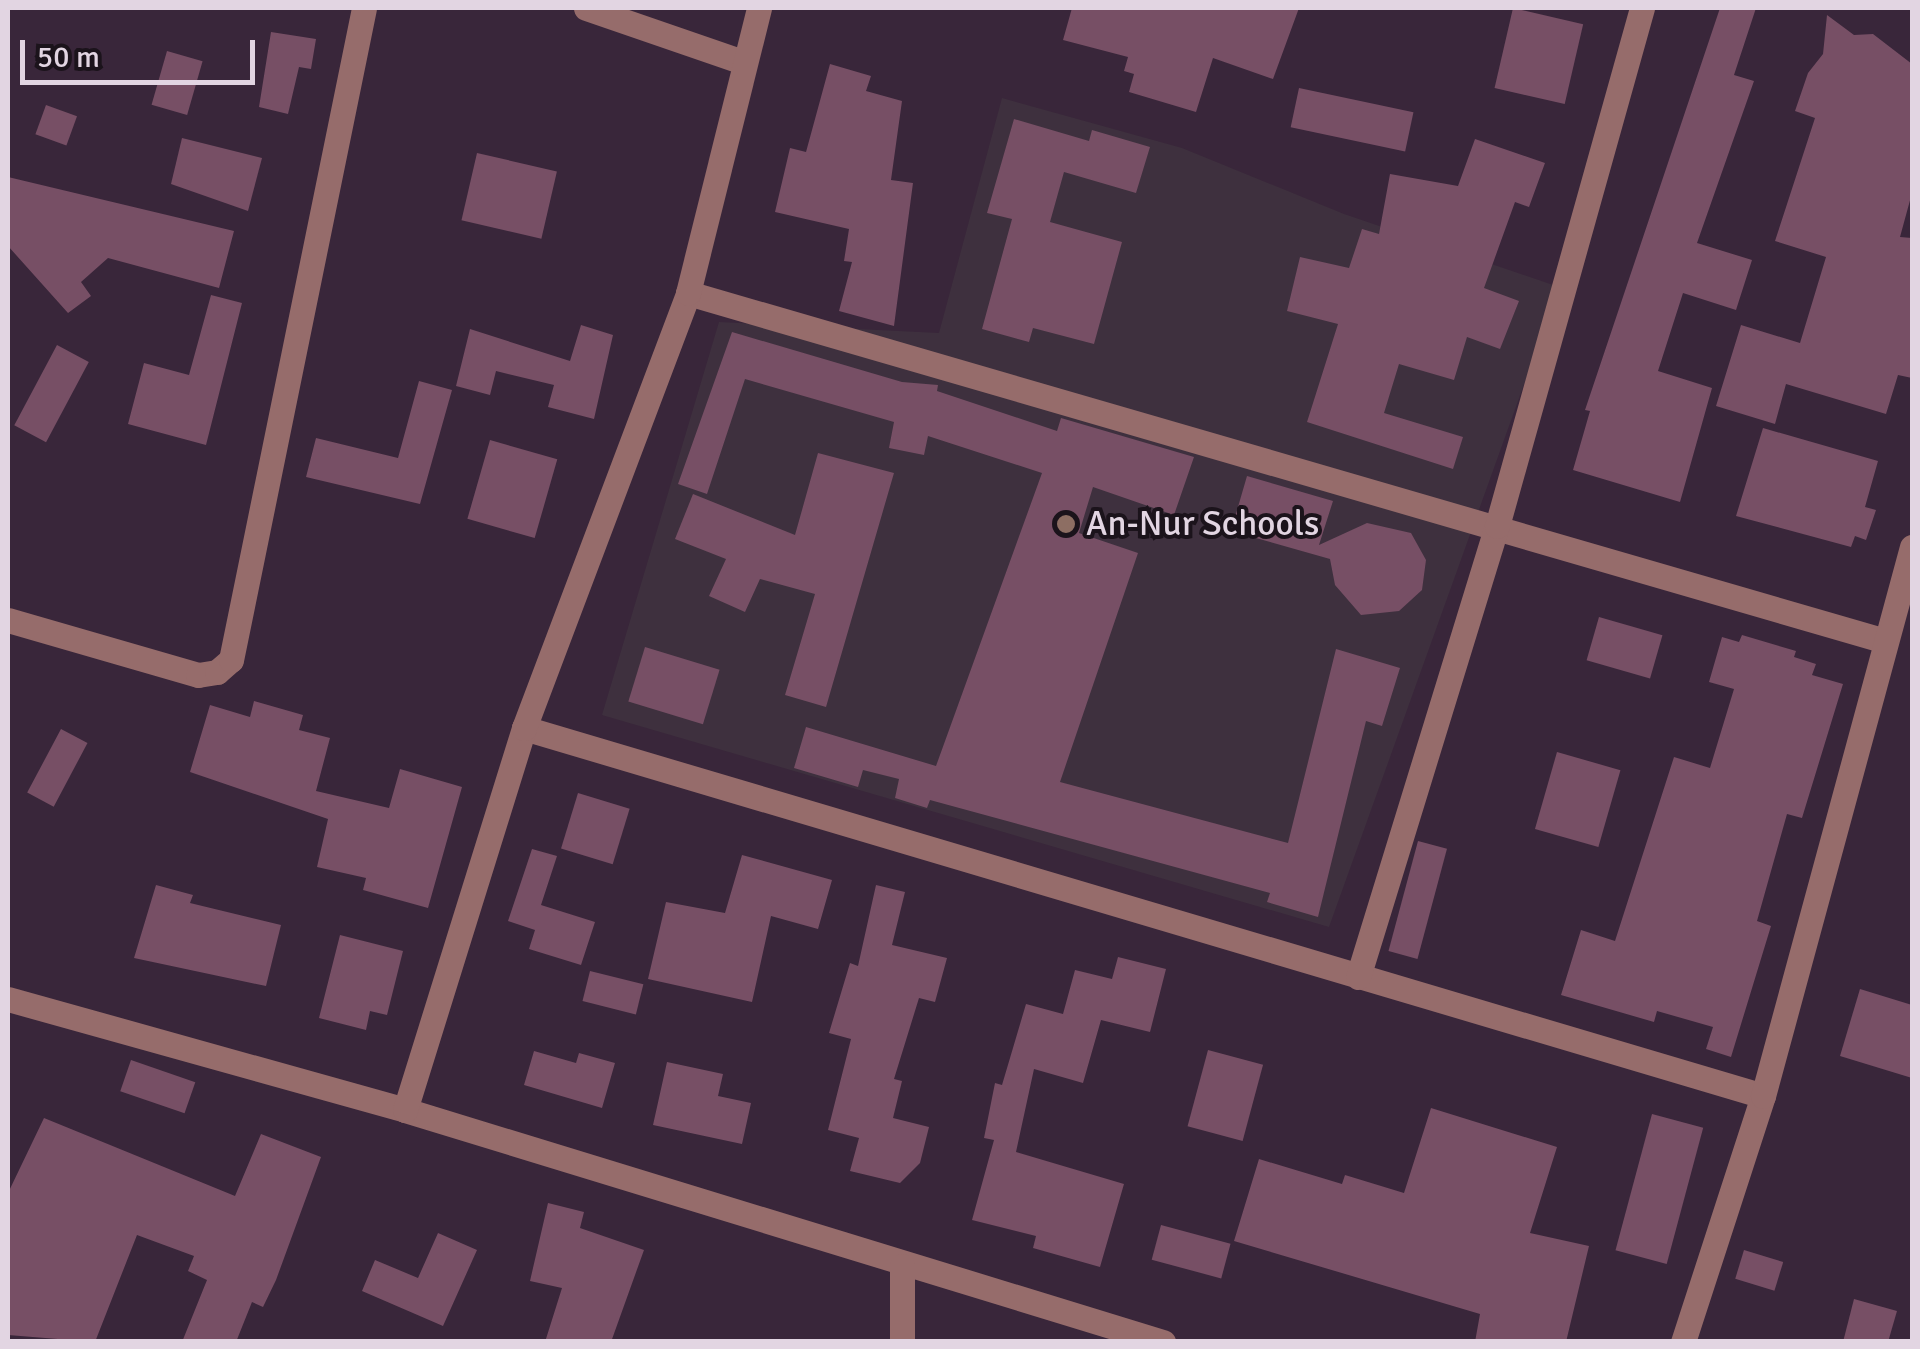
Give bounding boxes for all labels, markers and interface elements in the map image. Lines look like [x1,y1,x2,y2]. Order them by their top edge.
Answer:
scale bar [25,20,260,82]
text: 50 m [37,39,100,76]
place label: An-Nur Schools [1086,503,1319,545]
marker: An-Nur Schools [1055,513,1077,535]

